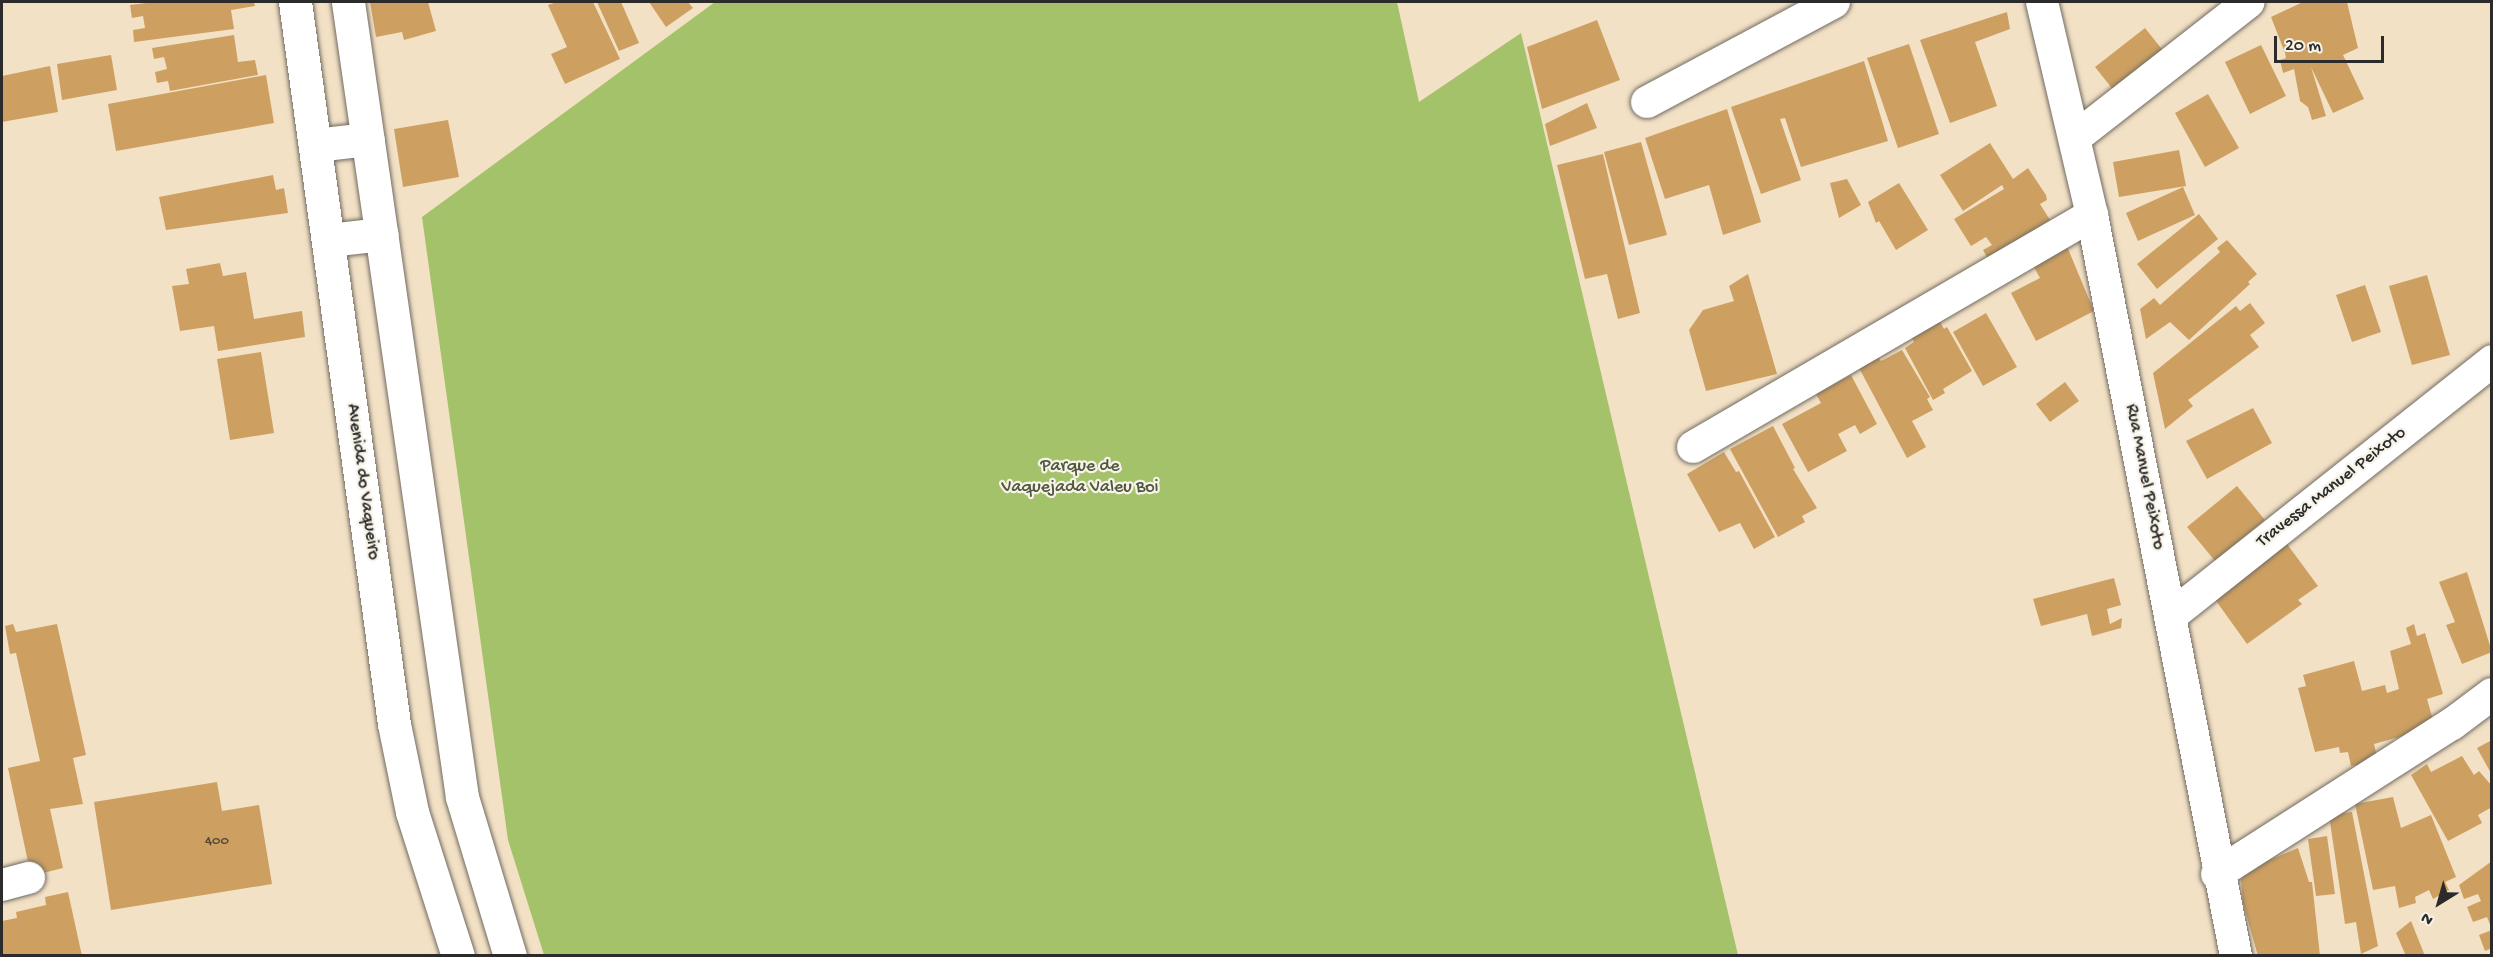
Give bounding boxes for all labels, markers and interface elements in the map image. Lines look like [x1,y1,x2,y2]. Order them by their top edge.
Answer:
scale bar [2277,24,2386,62]
text: 20 m [2285,36,2321,57]
street label: Rua Manuel Peixoto [2119,402,2169,552]
street label: Avenida do Vaqueiro [340,403,384,561]
street label: Travessa Manuel Peixoto [2253,423,2411,553]
park label: Parque de Vaquejada Valeu Boi [1002,457,1158,500]
house number: 400 [205,833,229,851]
north arrow [2409,873,2469,933]
text: N [2418,907,2438,929]

